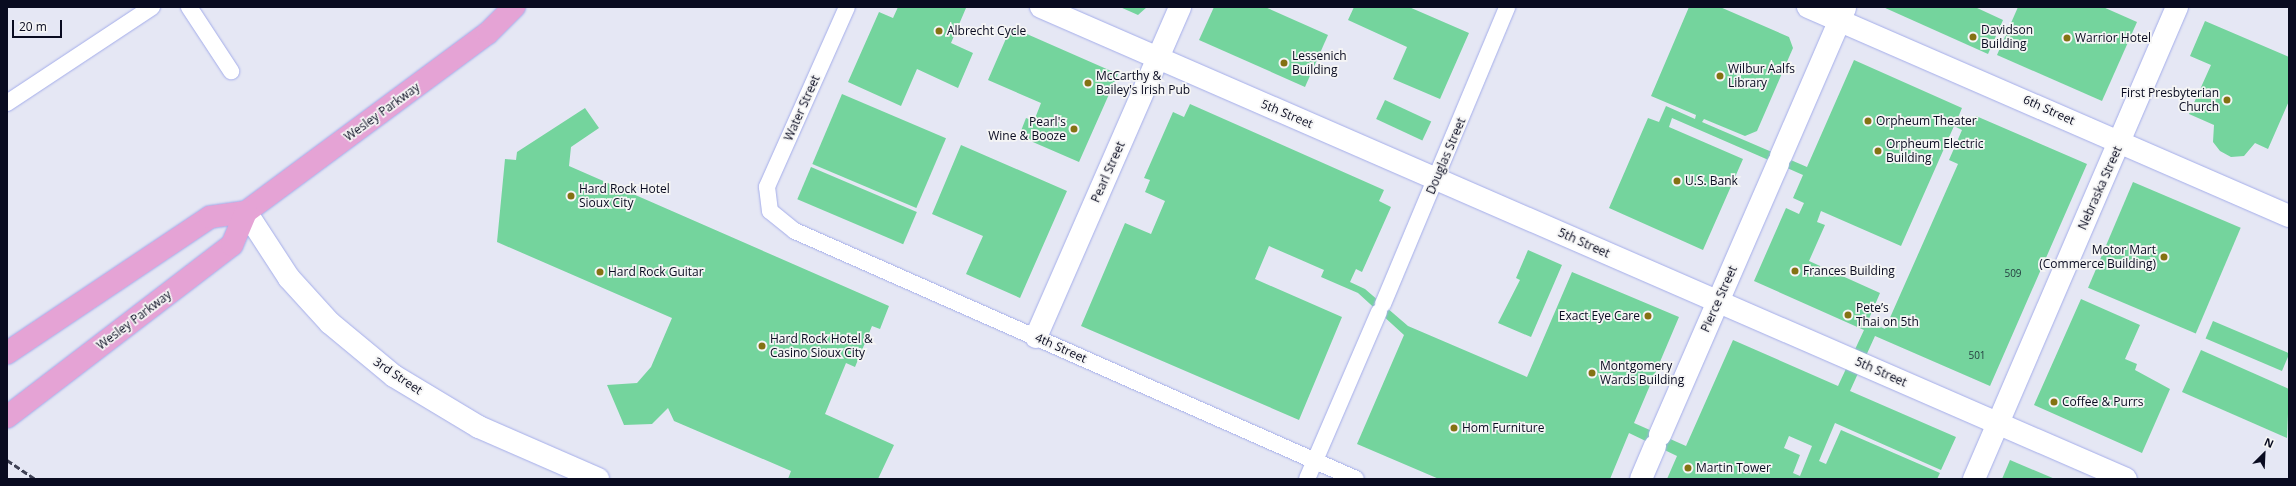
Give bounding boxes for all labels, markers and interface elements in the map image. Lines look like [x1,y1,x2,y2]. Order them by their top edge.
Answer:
scale bar [14,12,64,38]
text: 20 m [19,18,47,35]
place label: Davidson Building [1981,23,2033,51]
place label: Albrecht Cycle [947,24,1026,38]
marker: Albrecht Cycle [934,26,944,36]
place label: Warrior Hotel [2075,31,2151,45]
marker: Davidson Building [1968,32,1978,42]
marker: Warrior Hotel [2062,33,2072,43]
place label: Lessenich Building [1292,49,1347,77]
marker: Lessenich Building [1279,58,1289,68]
place label: Wilbur Aalfs Library [1728,62,1795,90]
place label: McCarthy & Bailey's Irish Pub [1096,69,1190,97]
marker: Wilbur Aalfs Library [1715,71,1725,81]
street label: Water Street [781,73,823,143]
marker: McCarthy & Bailey's Irish Pub [1083,78,1093,88]
street label: Wesley Parkway [342,80,422,144]
place label: First Presbyterian Church [2121,86,2219,114]
street label: 6th Street [2021,92,2077,128]
marker: First Presbyterian Church [2222,95,2232,105]
street label: 5th Street [1259,97,1315,131]
place label: Orpheum Theater [1876,114,1977,128]
place label: Pearl's Wine & Booze [988,115,1066,143]
street label: Douglas Street [1423,116,1469,196]
marker: Orpheum Theater [1863,116,1873,126]
marker: Pearl's Wine & Booze [1069,124,1079,134]
place label: Orpheum Electric Building [1886,137,1983,165]
street label: Pearl Street [1088,139,1128,205]
street label: Nebraska Street [2075,144,2125,232]
marker: Orpheum Electric Building [1873,146,1883,156]
place label: U.S. Bank [1685,174,1738,188]
marker: U.S. Bank [1672,176,1682,186]
place label: Hard Rock Hotel Sioux City [579,182,670,210]
marker: Hard Rock Hotel Sioux City [566,191,576,201]
street label: 5th Street [1556,225,1612,261]
place label: Motor Mart (Commerce Building) [2039,243,2156,271]
marker: Motor Mart (Commerce Building) [2159,252,2169,262]
street label: Pierce Street [1698,264,1740,334]
place label: Frances Building [1803,264,1895,278]
place label: Hard Rock Guitar [608,265,704,279]
marker: Frances Building [1790,266,1800,276]
marker: Hard Rock Guitar [595,267,605,277]
house number: 509 [2004,268,2022,280]
street label: Wesley Parkway [94,287,174,353]
place label: Pete’s Thai on 5th [1856,301,1919,329]
place label: Exact Eye Care [1559,309,1640,323]
marker: Pete’s Thai on 5th [1843,310,1853,320]
marker: Exact Eye Care [1643,311,1653,321]
street label: 4th Street [1033,330,1089,366]
place label: Hard Rock Hotel & Casino Sioux City [770,332,873,360]
marker: Hard Rock Hotel & Casino Sioux City [757,341,767,351]
house number: 501 [1968,350,1986,362]
street label: 3rd Street [371,354,425,398]
street label: 5th Street [1853,354,1909,390]
place label: Montgomery Wards Building [1600,359,1684,387]
marker: Montgomery Wards Building [1587,368,1597,378]
place label: Coffee & Purrs [2062,395,2143,409]
marker: Coffee & Purrs [2049,397,2059,407]
place label: Hom Furniture [1462,421,1544,435]
marker: Hom Furniture [1449,423,1459,433]
north arrow [2244,434,2284,474]
text: N [2262,434,2276,451]
place label: Martin Tower [1696,461,1771,475]
marker: Martin Tower [1683,463,1693,473]

